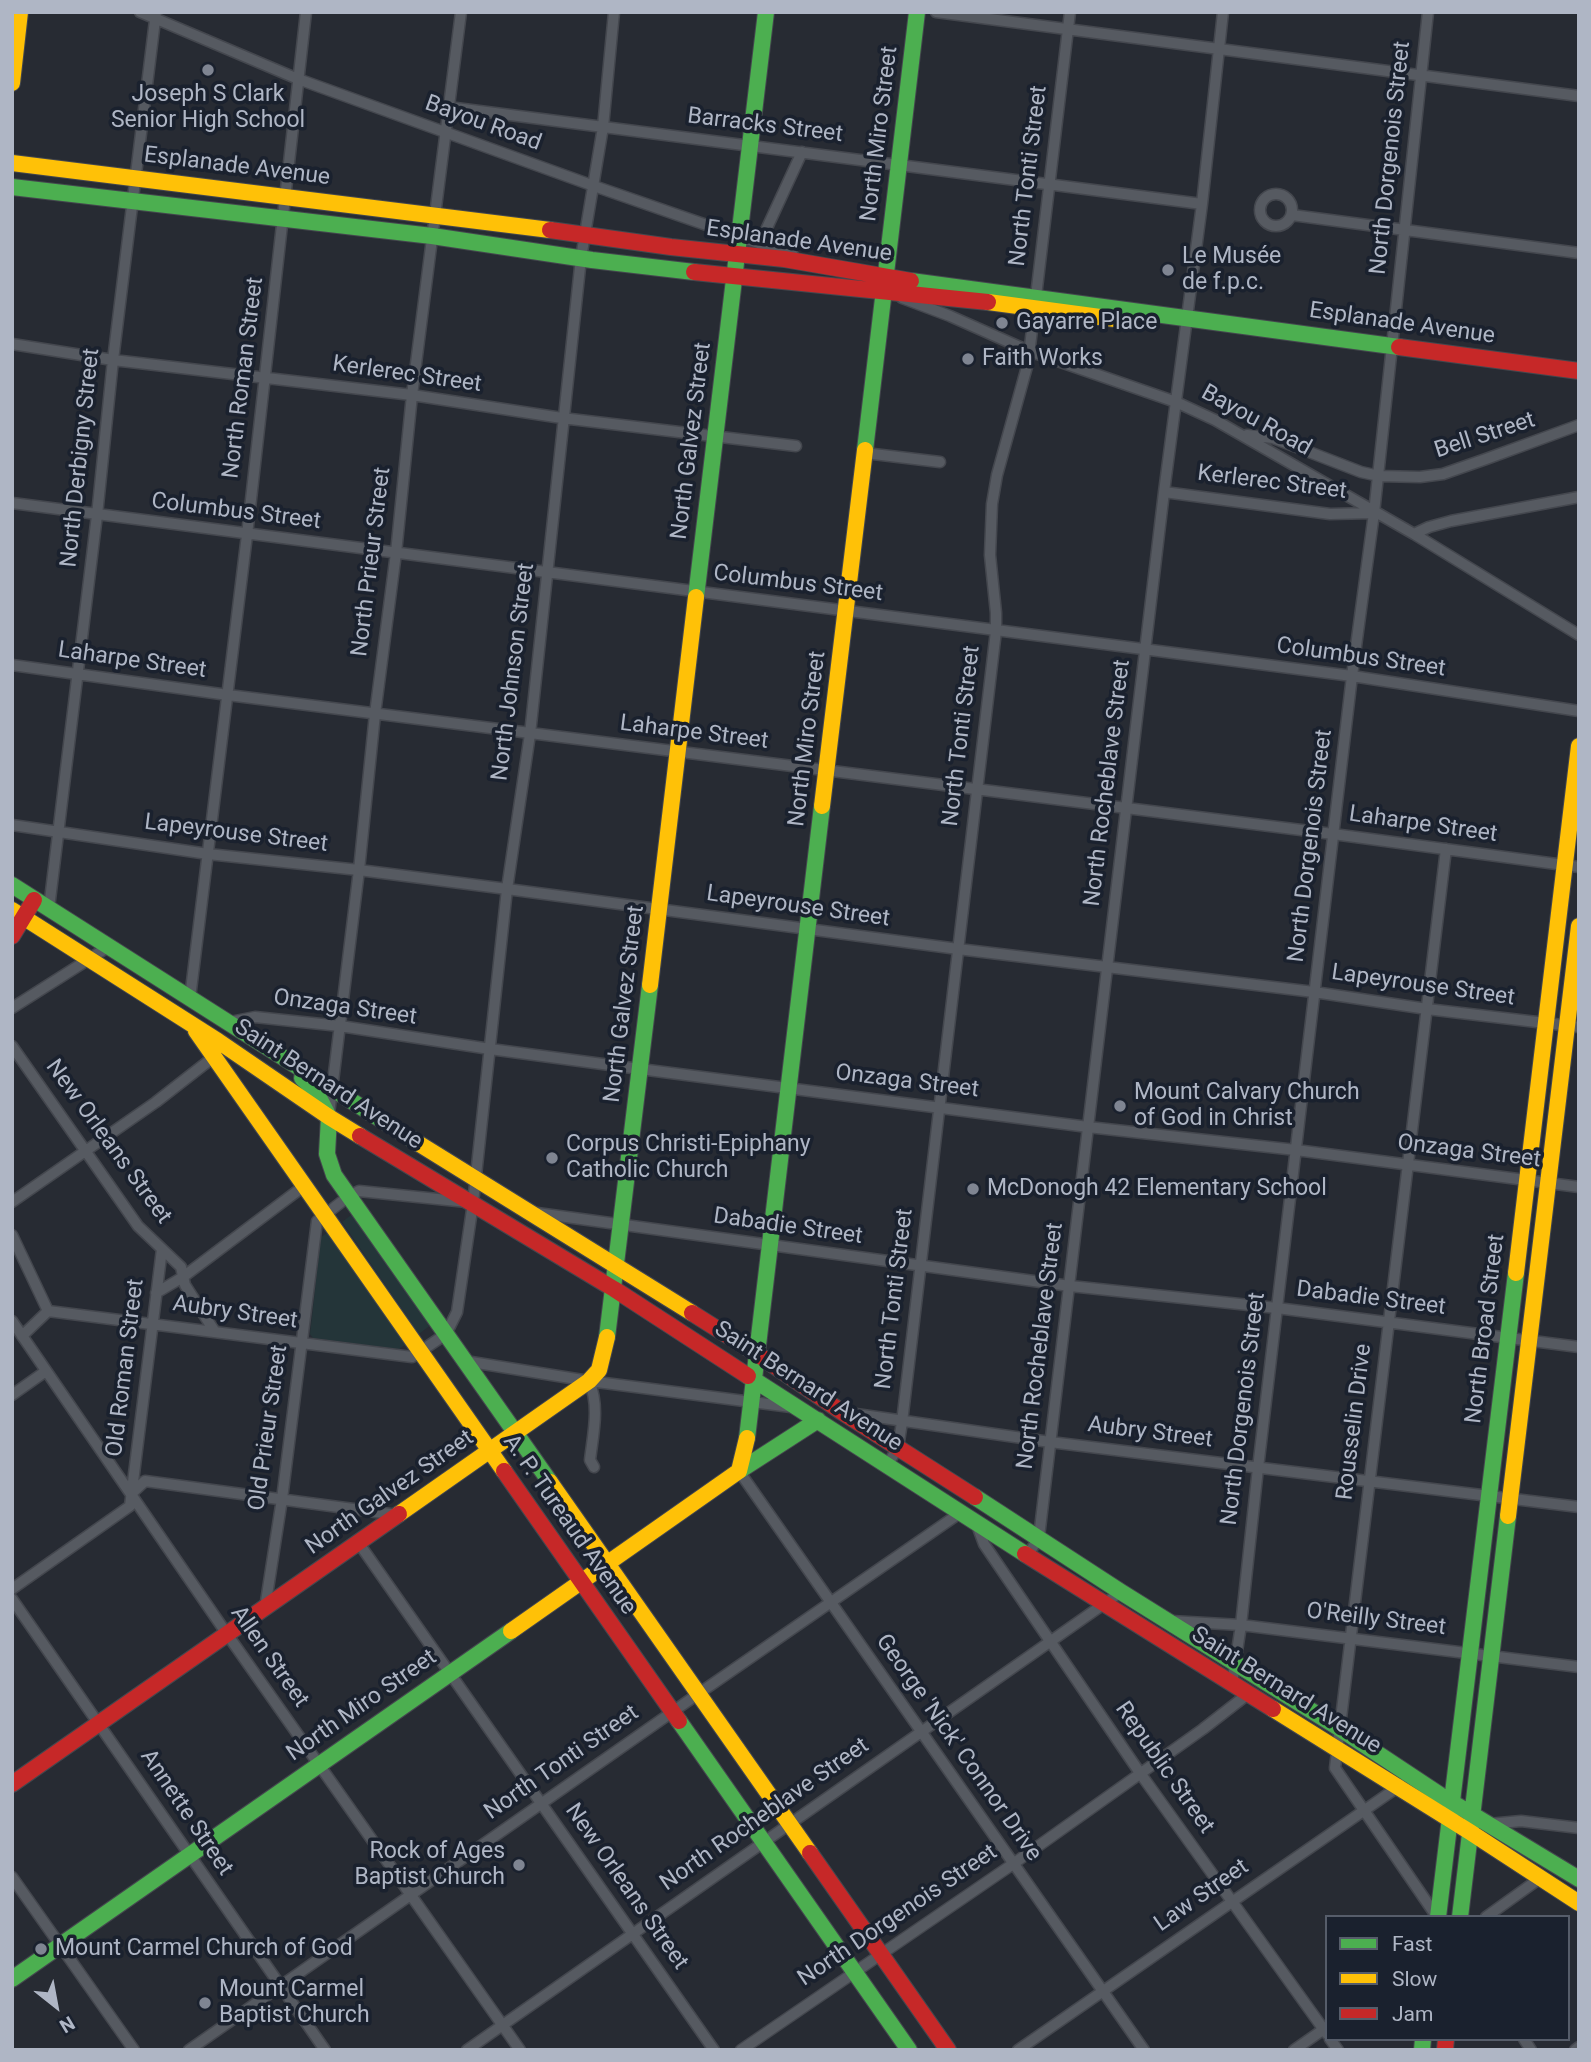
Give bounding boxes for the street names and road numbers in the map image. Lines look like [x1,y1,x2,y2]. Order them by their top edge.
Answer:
street label: North Dorgenois Street [1365,40,1417,276]
street label: North Miro Street [856,45,904,223]
street label: North Tonti Street [1004,84,1054,268]
street label: Bayou Road [421,90,545,158]
street label: Barracks Street [686,103,844,149]
street label: Esplanade Avenue [142,142,332,192]
street label: Esplanade Avenue [704,215,894,269]
street label: North Roman Street [218,276,270,480]
street label: Esplanade Avenue [1307,297,1497,351]
street label: North Galvez Street [666,341,718,541]
street label: North Derbigny Street [56,347,106,569]
street label: Kerlerec Street [331,351,483,399]
street label: Bayou Road [1196,379,1316,463]
street label: Bell Street [1431,407,1539,465]
street label: Kerlerec Street [1196,460,1348,506]
street label: North Prieur Street [347,466,397,658]
street label: Columbus Street [150,488,322,536]
street label: Columbus Street [712,560,884,608]
street label: North Johnson Street [487,562,541,782]
street label: Columbus Street [1275,632,1447,684]
street label: Laharpe Street [56,637,208,685]
street label: North Tonti Street [937,644,987,828]
street label: North Miro Street [784,650,832,828]
street label: North Rocheblave Street [1079,658,1137,908]
street label: Laharpe Street [618,710,770,756]
street label: North Dorgenois Street [1283,728,1339,964]
street label: Laharpe Street [1347,801,1499,849]
street label: Lapeyrouse Street [143,809,329,859]
street label: Lapeyrouse Street [705,880,891,934]
street label: North Galvez Street [599,904,651,1104]
street label: Lapeyrouse Street [1330,959,1516,1013]
street label: Onzaga Street [272,984,418,1032]
street label: Saint Bernard Avenue [229,1014,427,1156]
street label: New Orleans Street [39,1054,177,1230]
street label: Onzaga Street [834,1060,980,1104]
street label: Onzaga Street [1396,1130,1542,1174]
street label: Dabadie Street [712,1203,864,1251]
street label: North Tonti Street [870,1207,920,1391]
street label: North Rocheblave Street [1012,1221,1070,1471]
street label: North Broad Street [1461,1233,1511,1425]
street label: Dabadie Street [1295,1276,1447,1322]
street label: Old Roman Street [101,1277,151,1459]
street label: Aubry Street [171,1291,299,1335]
street label: North Dorgenois Street [1216,1291,1272,1527]
street label: Saint Bernard Avenue [709,1316,907,1458]
street label: Rousselin Drive [1332,1342,1378,1502]
street label: Old Prieur Street [244,1343,294,1513]
street label: Aubry Street [1086,1412,1214,1454]
street label: North Galvez Street [301,1425,479,1561]
street label: A. P. Tureaud Avenue [496,1430,642,1620]
street label: O'Reilly Street [1305,1598,1447,1642]
street label: Allen Street [224,1601,314,1713]
street label: Saint Bernard Avenue [1186,1621,1386,1761]
street label: George 'Nick' Connor Drive [869,1629,1047,1867]
street label: North Miro Street [282,1644,442,1768]
street label: Republic Street [1108,1697,1220,1839]
street label: North Tonti Street [480,1700,644,1826]
street label: North Rocheblave Street [655,1732,875,1898]
street label: Annette Street [134,1745,238,1881]
street label: New Orleans Street [558,1799,694,1975]
street label: North Dorgenois Street [793,1839,1003,1993]
street label: Law Street [1150,1854,1254,1938]

